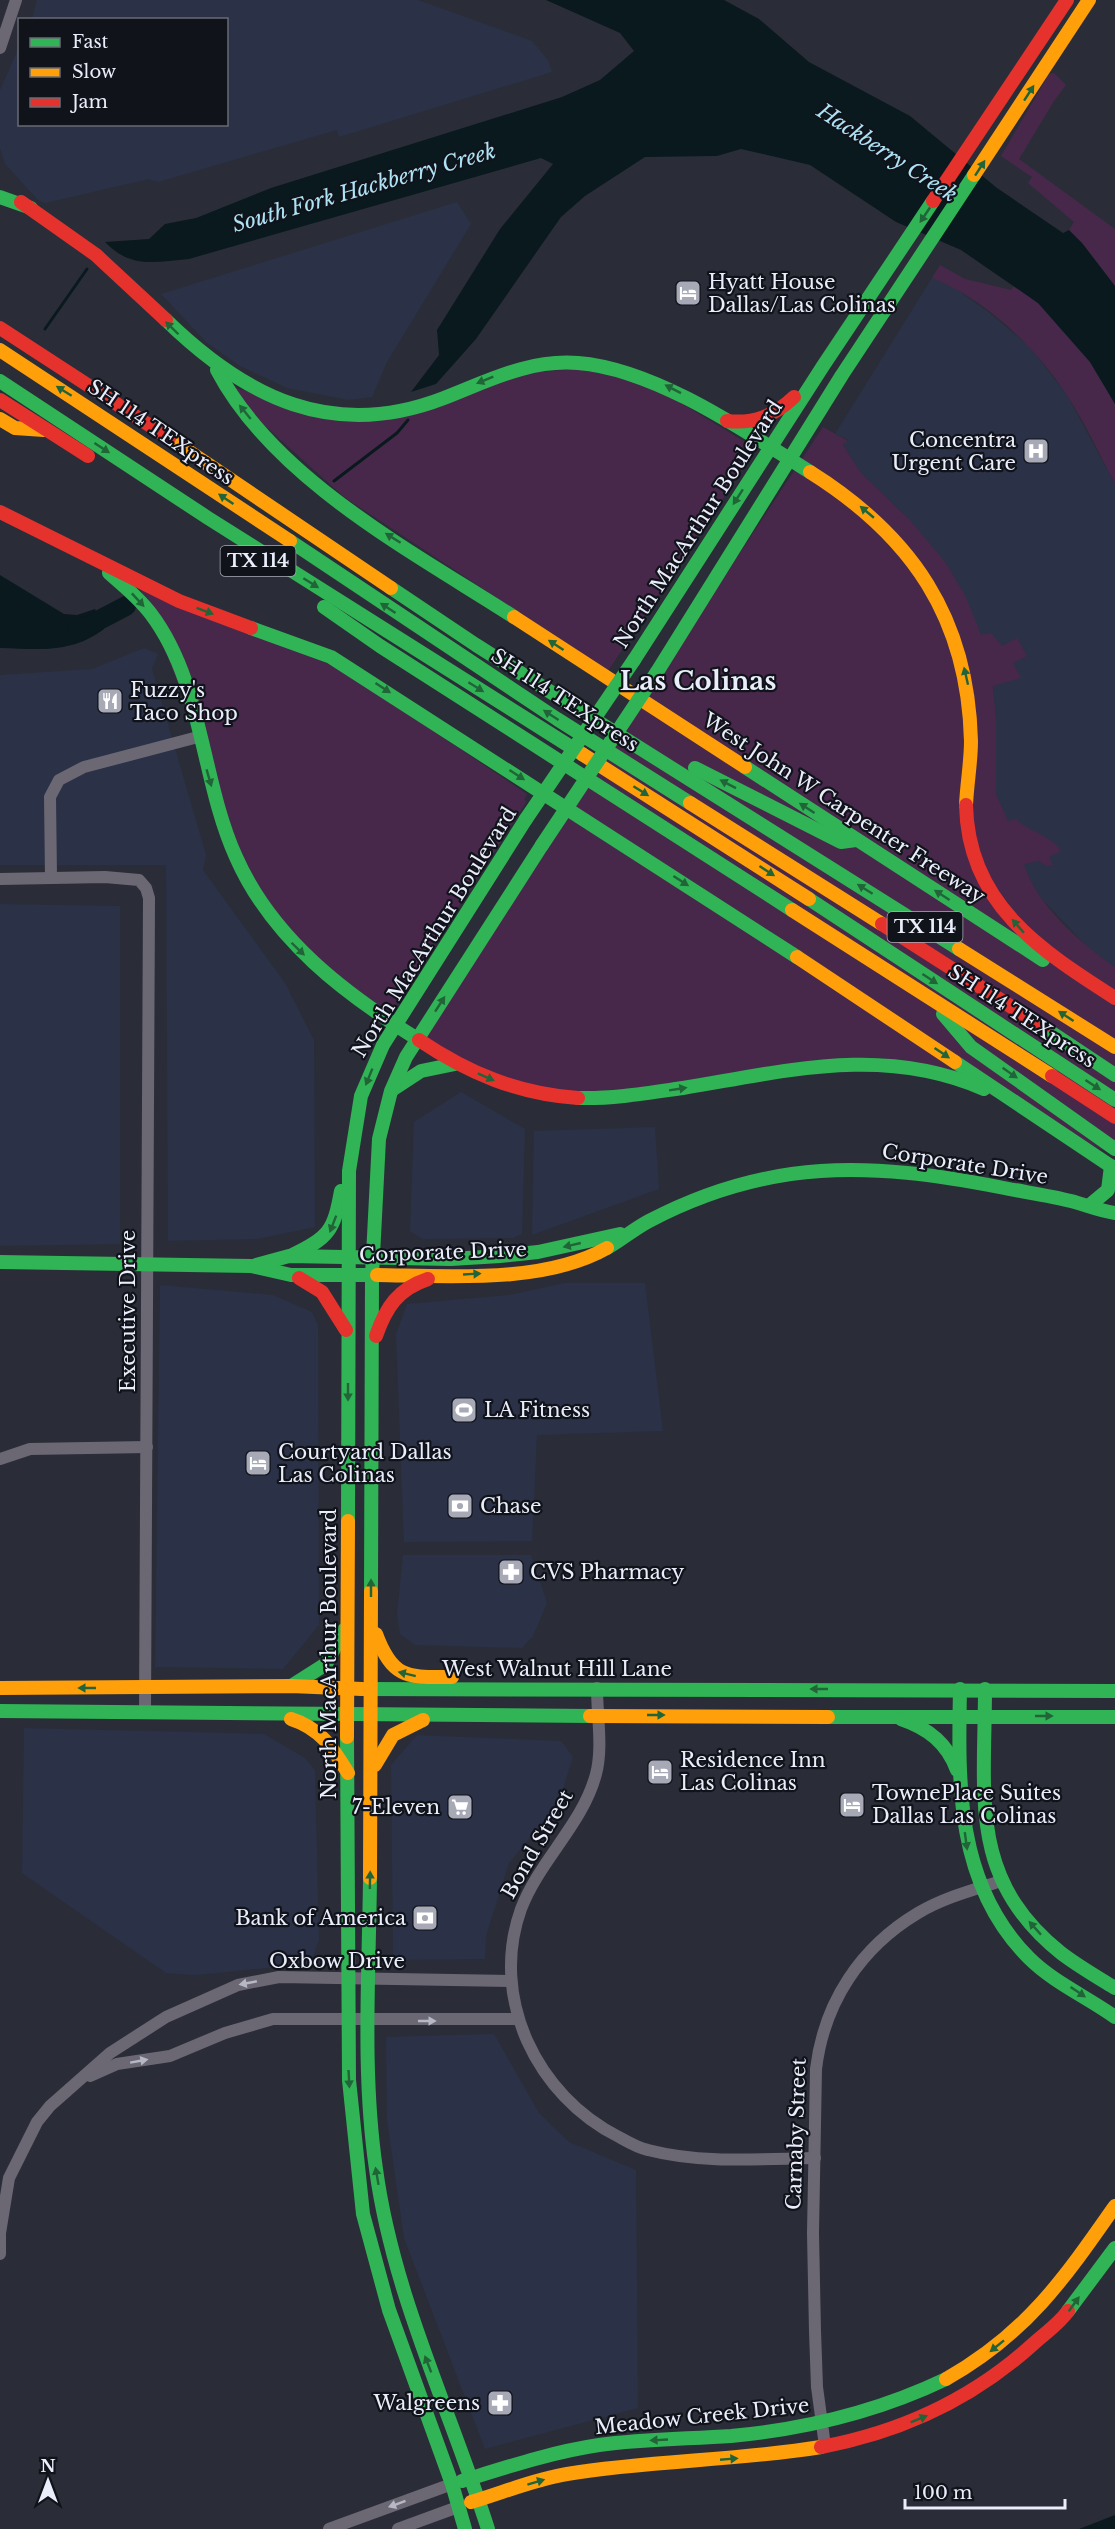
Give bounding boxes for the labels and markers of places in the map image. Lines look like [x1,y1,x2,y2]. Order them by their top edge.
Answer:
place label: Hyatt House Dallas/Las Colinas [708,270,896,317]
hotel icon: Hyatt House Dallas/Las Colinas [673,278,703,308]
place label: Concentra Urgent Care [892,428,1017,475]
hospital icon: Concentra Urgent Care [1021,436,1051,466]
place label: Fuzzy's Taco Shop [130,678,238,725]
restaurant icon: Fuzzy's Taco Shop [95,686,125,716]
sports icon: LA Fitness [449,1395,479,1425]
place label: LA Fitness [484,1398,590,1422]
place label: Courtyard Dallas Las Colinas [278,1440,452,1487]
hotel icon: Courtyard Dallas Las Colinas [243,1448,273,1478]
bank icon: Chase [445,1491,475,1521]
place label: Chase [480,1494,541,1518]
pharmacy icon: CVS Pharmacy [496,1557,526,1587]
place label: CVS Pharmacy [530,1560,684,1584]
place label: Residence Inn Las Colinas [680,1748,826,1795]
hotel icon: Residence Inn Las Colinas [645,1757,675,1787]
place label: TownePlace Suites Dallas Las Colinas [872,1781,1061,1828]
hotel icon: TownePlace Suites Dallas Las Colinas [837,1790,867,1820]
supermarket icon: 7-Eleven [445,1792,475,1822]
place label: 7-Eleven [352,1795,440,1819]
bank icon: Bank of America [410,1903,440,1933]
place label: Bank of America [235,1906,407,1930]
pharmacy icon: Walgreens [485,2388,515,2418]
place label: Walgreens [373,2391,480,2415]

